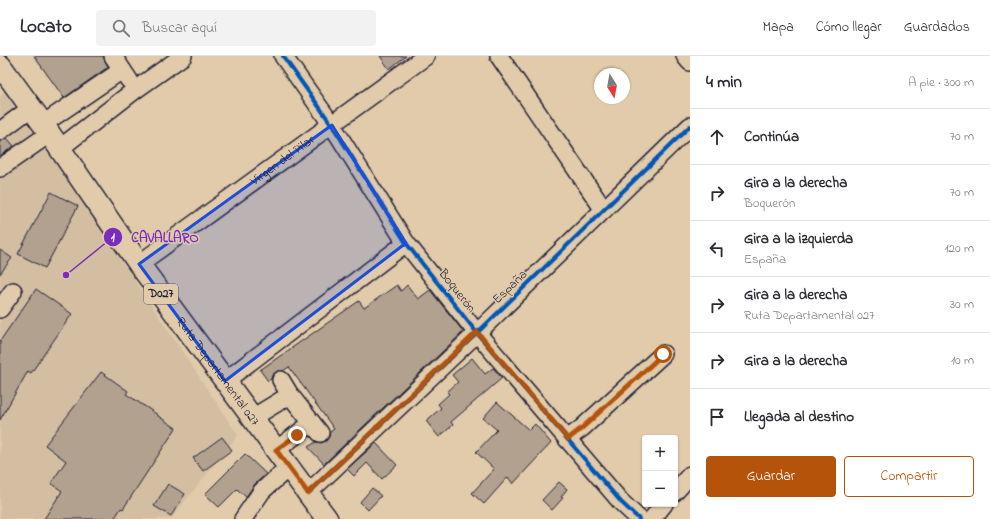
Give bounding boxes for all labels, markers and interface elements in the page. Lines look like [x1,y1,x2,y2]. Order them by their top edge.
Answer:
search box [96,10,376,46]
text: Locato [20,14,72,41]
icon: search [110,17,132,39]
text: Buscar aquí [142,17,217,39]
text: Mapa [763,17,794,38]
text: Cómo llegar [816,17,882,38]
text: Guardados [904,17,970,38]
north arrow [594,68,630,104]
text: 4 min [706,70,742,95]
text: A pie · 300 m [908,73,974,92]
icon: ahead [706,126,728,148]
text: Continúa [744,126,799,148]
text: 70 m [950,127,974,146]
street label: Virgen del Pilar [245,130,319,191]
text: Gira a la derecha [744,172,847,194]
icon: right [706,182,728,204]
text: 70 m [950,183,974,202]
text: Boquerón [744,194,795,213]
callout: CAVALLARO [103,224,207,250]
text: CAVALLARO [131,228,199,249]
text: Gira a la izquierda [744,228,853,250]
text: 1 [111,229,115,247]
icon: left [706,238,728,260]
text: 120 m [944,239,974,258]
text: España [744,250,786,269]
street label: Boquerón [433,264,480,317]
street label: España [488,266,532,308]
road number: D027 [144,284,178,304]
text: Gira a la derecha [744,284,847,306]
icon: right [706,294,728,316]
text: 30 m [950,295,974,314]
text: Ruta Departamental 027 [744,306,875,325]
street label: Ruta Departamental 027 [172,313,265,430]
route start [654,345,672,363]
icon: right [706,350,728,372]
text: Gira a la derecha [744,350,847,372]
text: 10 m [951,351,974,370]
icon: arrive [706,406,728,428]
text: Llegada al destino [744,406,854,428]
route end [288,426,306,444]
map controls [642,435,678,507]
button: + [642,435,678,471]
button: Guardar [706,456,836,497]
button: Compartir [844,456,974,497]
button: − [642,471,678,507]

